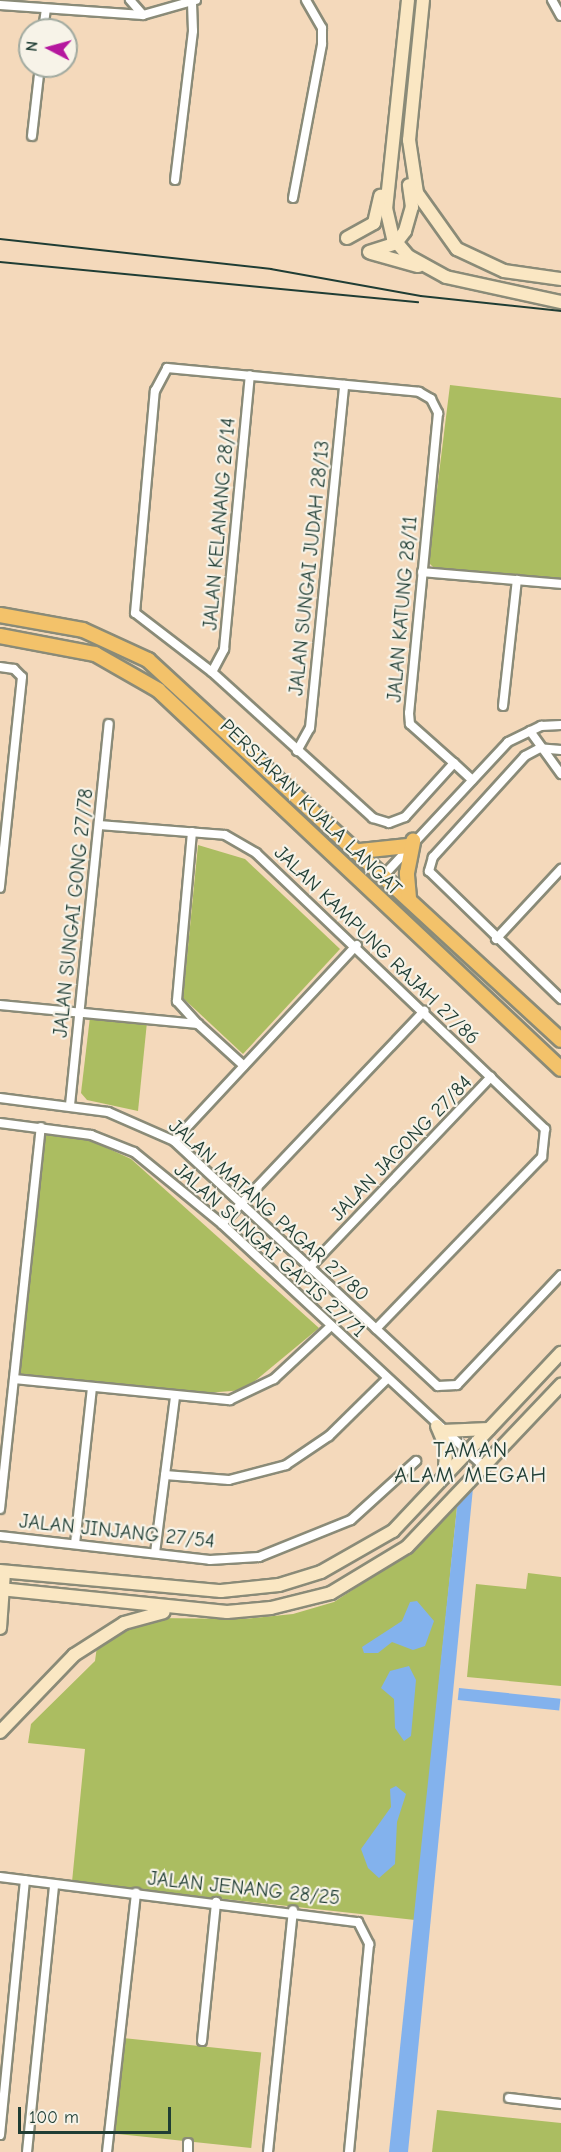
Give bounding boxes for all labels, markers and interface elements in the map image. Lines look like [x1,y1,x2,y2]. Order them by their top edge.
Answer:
north arrow [18,18,78,78]
text: N [23,40,42,52]
street label: JALAN KELANANG 28/14 [198,417,240,631]
street label: JALAN SUNGAI JUDAH 28/13 [284,439,334,697]
street label: JALAN KATUNG 28/11 [382,515,422,703]
street label: PERSIARAN KUALA LANGAT [215,714,407,900]
street label: JALAN SUNGAI GONG 27/78 [48,787,98,1039]
street label: JALAN KAMPUNG RAJAH 27/86 [269,840,485,1050]
street label: JALAN JAGONG 27/84 [325,1070,477,1226]
street label: JALAN MATANG PAGAR 27/80 [164,1114,374,1306]
street label: JALAN SUNGAI GAPIS 27/71 [169,1158,371,1342]
district label: TAMAN ALAM MEGAH [394,1437,548,1488]
street label: JALAN JINJANG 27/54 [18,1509,216,1553]
street label: JALAN JENANG 28/25 [147,1866,341,1910]
scale bar [21,2095,174,2133]
text: 100 m [29,2107,79,2128]

